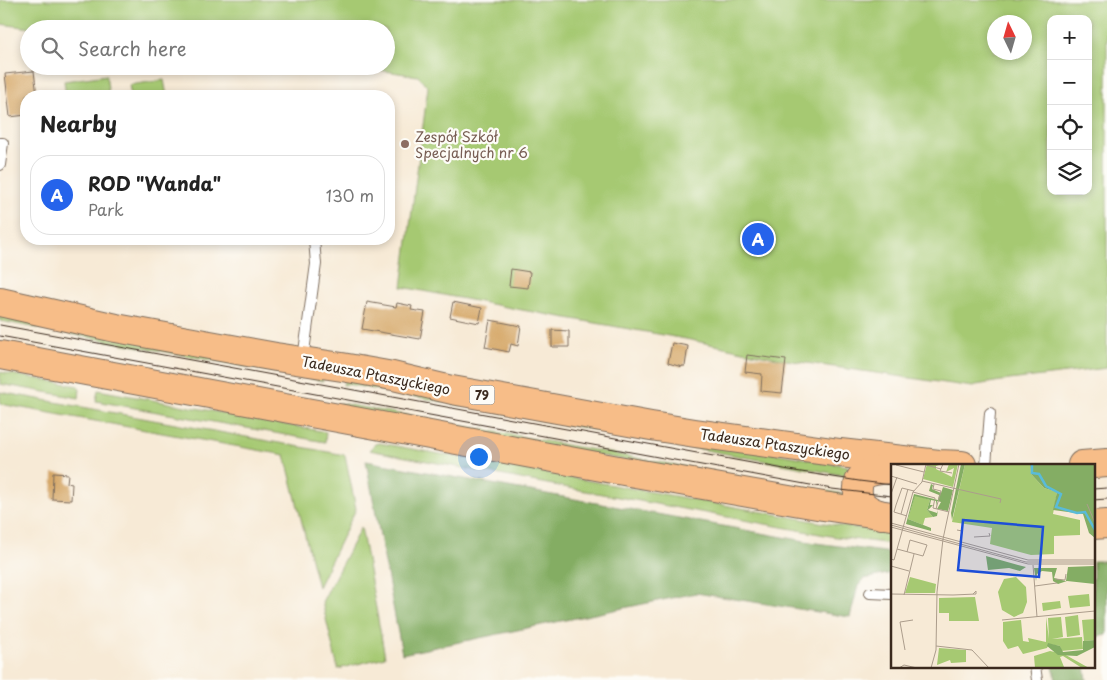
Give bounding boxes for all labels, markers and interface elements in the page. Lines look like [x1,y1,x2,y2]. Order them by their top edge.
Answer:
north arrow [987,15,1032,60]
map controls [1047,15,1092,195]
button: + [1047,15,1092,60]
search box [20,20,395,75]
icon: search [38,34,66,62]
text: Search here [78,34,187,62]
button: − [1047,60,1092,105]
button: locate [1047,105,1092,150]
text: Nearby [40,107,117,139]
place label: Zespół Szkół Specjalnych nr 6 [415,126,528,163]
marker: Zespół Szkół Specjalnych nr 6 [399,138,411,150]
button: layers [1047,150,1092,195]
text: ROD "Wanda" [88,169,221,197]
text: A [51,183,63,207]
text: 130 m [326,183,374,207]
text: Park [88,197,124,221]
pin: A [742,220,774,258]
street label: Tadeusza Ptaszyckiego [300,350,452,400]
road number: 79 [470,386,494,404]
street label: Tadeusza Ptaszyckiego [699,423,851,465]
your location [466,444,492,470]
inset map [891,464,1094,668]

